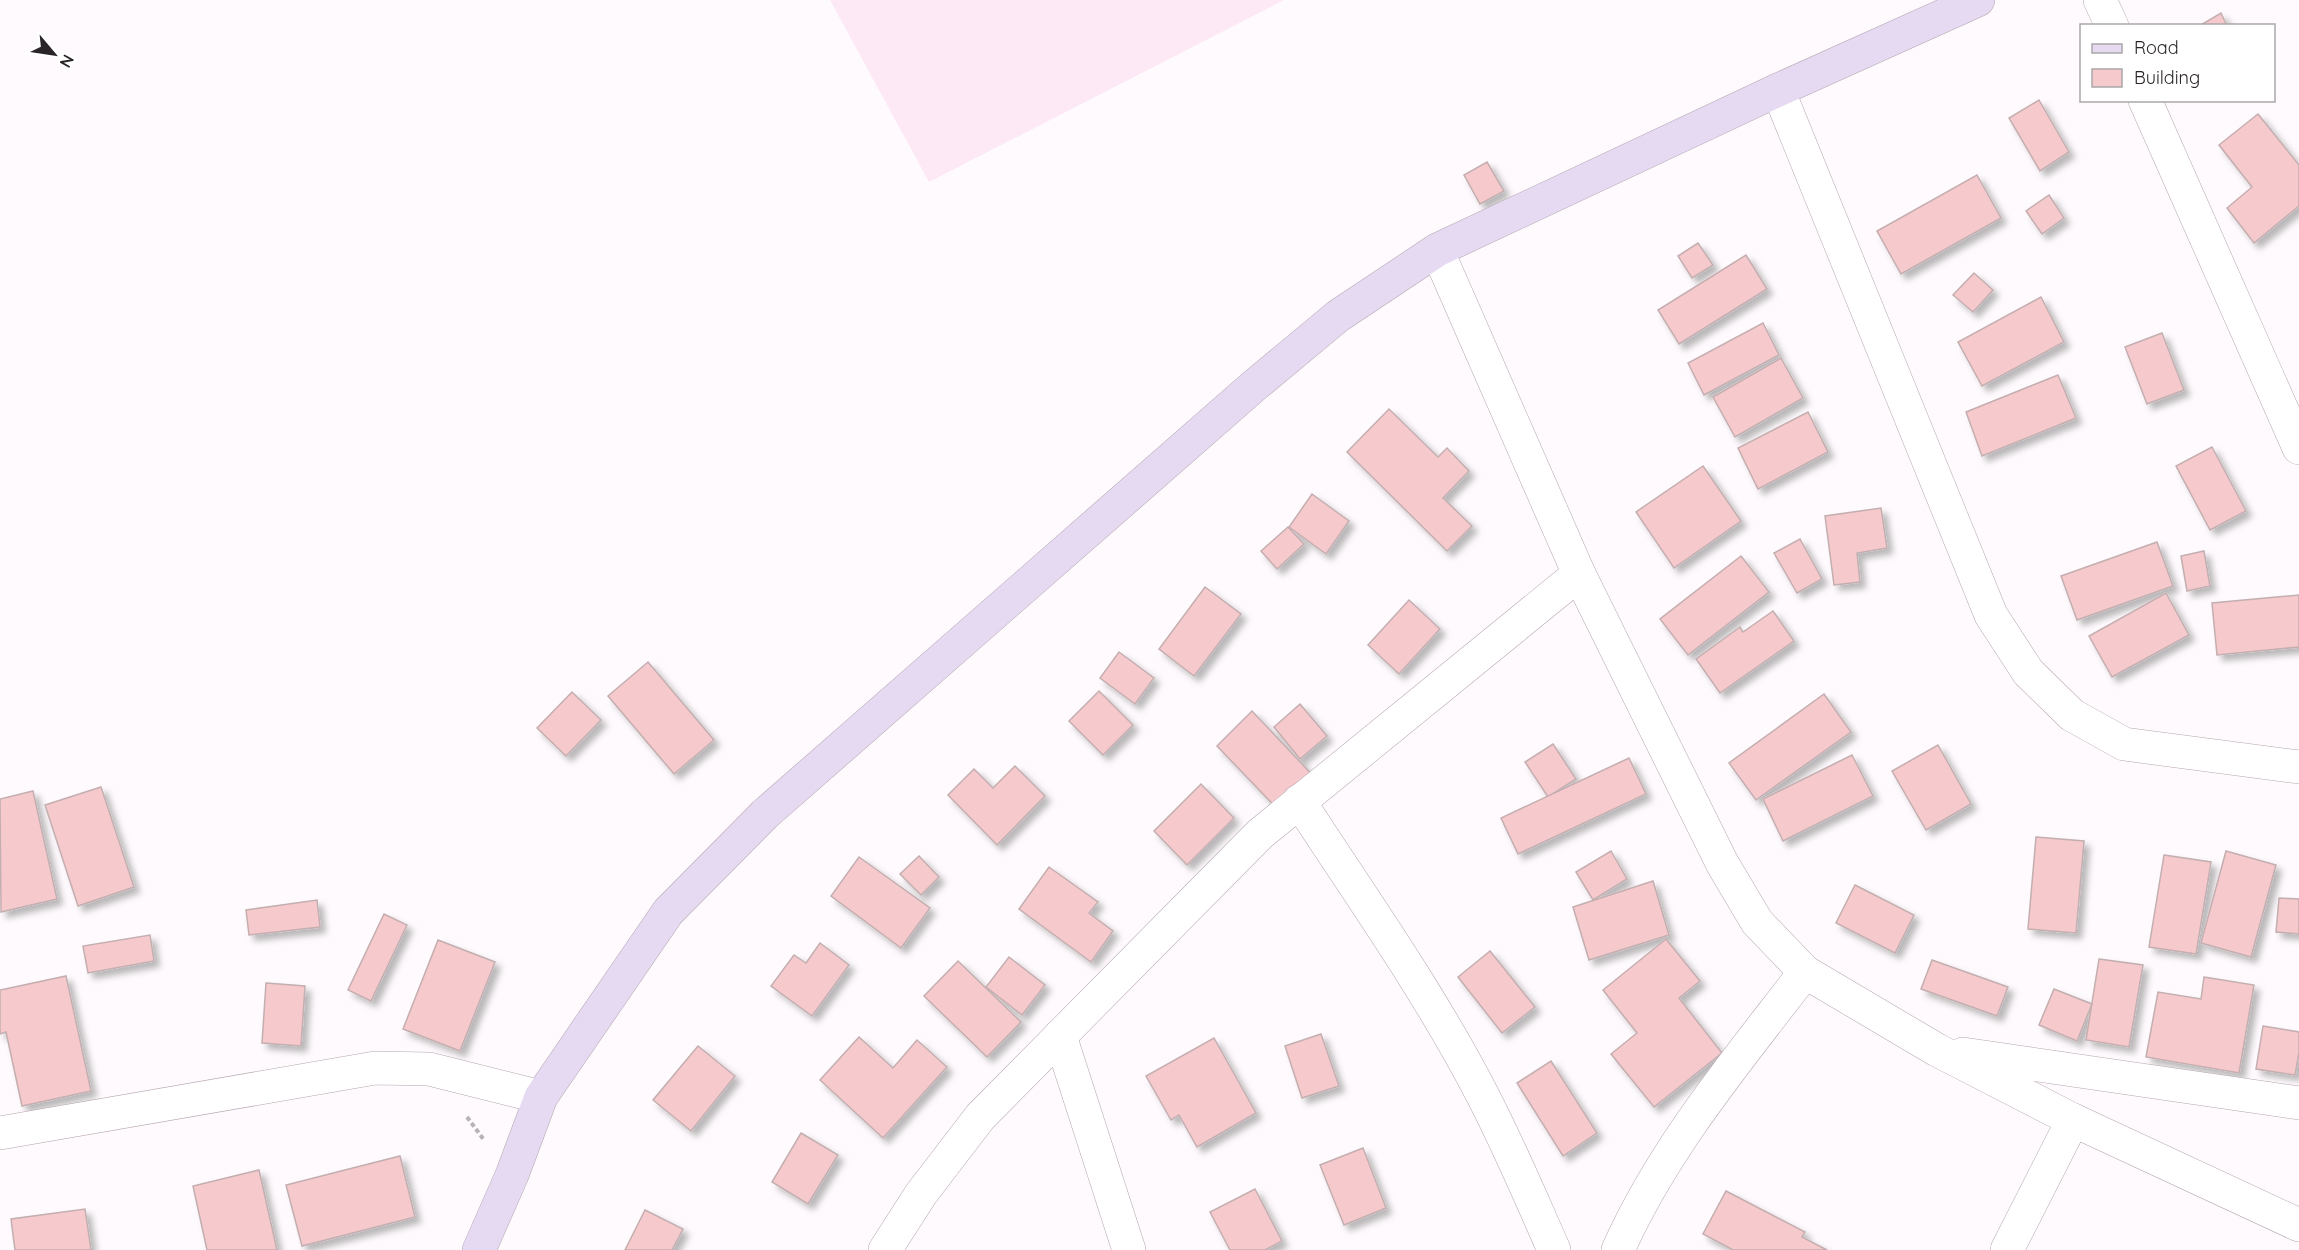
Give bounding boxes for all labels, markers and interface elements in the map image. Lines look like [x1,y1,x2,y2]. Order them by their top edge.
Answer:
north arrow [24,24,84,84]
legend [2080,24,2275,102]
text: Road [2134,36,2179,59]
text: N [56,51,79,71]
text: Building [2134,66,2200,89]

